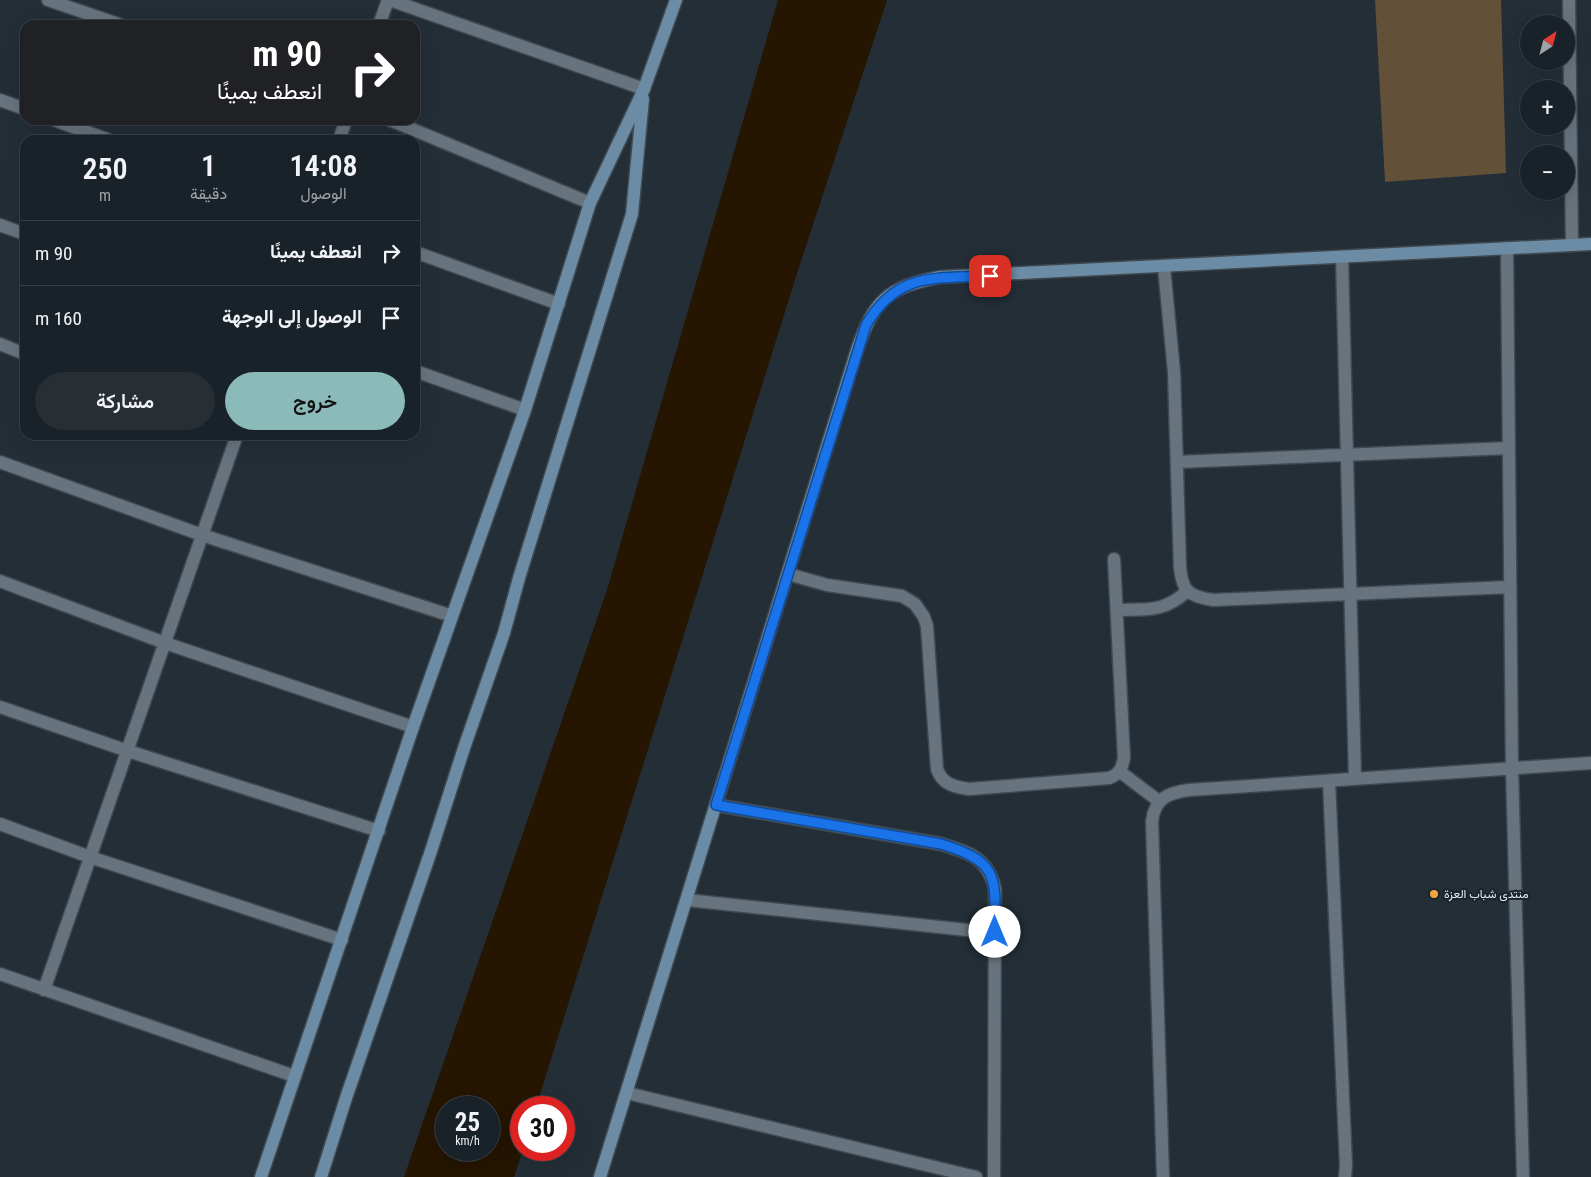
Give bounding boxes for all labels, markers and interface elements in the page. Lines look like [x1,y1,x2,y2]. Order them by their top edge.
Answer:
north arrow [1520,15,1575,70]
map controls [1520,15,1575,200]
text: 90 m [253,34,322,75]
icon: right [340,40,405,105]
text: انعطف يمينًا [217,79,322,104]
button: + [1520,80,1575,135]
button: − [1520,145,1575,200]
text: 1 [201,148,216,183]
text: 14:08 [289,148,358,183]
text: 250 [82,151,128,186]
text: دقيقة [190,184,227,203]
text: الوصول [300,184,347,203]
text: m [99,186,111,205]
icon: right [377,239,405,267]
text: انعطف يمينًا [270,240,362,263]
text: 90 m [35,242,72,265]
pin [969,255,1011,297]
icon: arrive [976,262,1004,290]
icon: arrive [377,304,405,332]
text: الوصول إلى الوجهة [222,305,362,328]
text: 160 m [35,307,82,330]
button: مشاركة [35,372,215,430]
button: خروج [225,372,405,430]
place label: منتدى شباب العزة [1444,887,1529,902]
marker: منتدى شباب العزة [1428,888,1440,900]
position arrow [968,905,1020,957]
speed limit sign: 30 [510,1096,575,1161]
text: 25 [455,1108,480,1137]
text: km/h [455,1134,480,1148]

